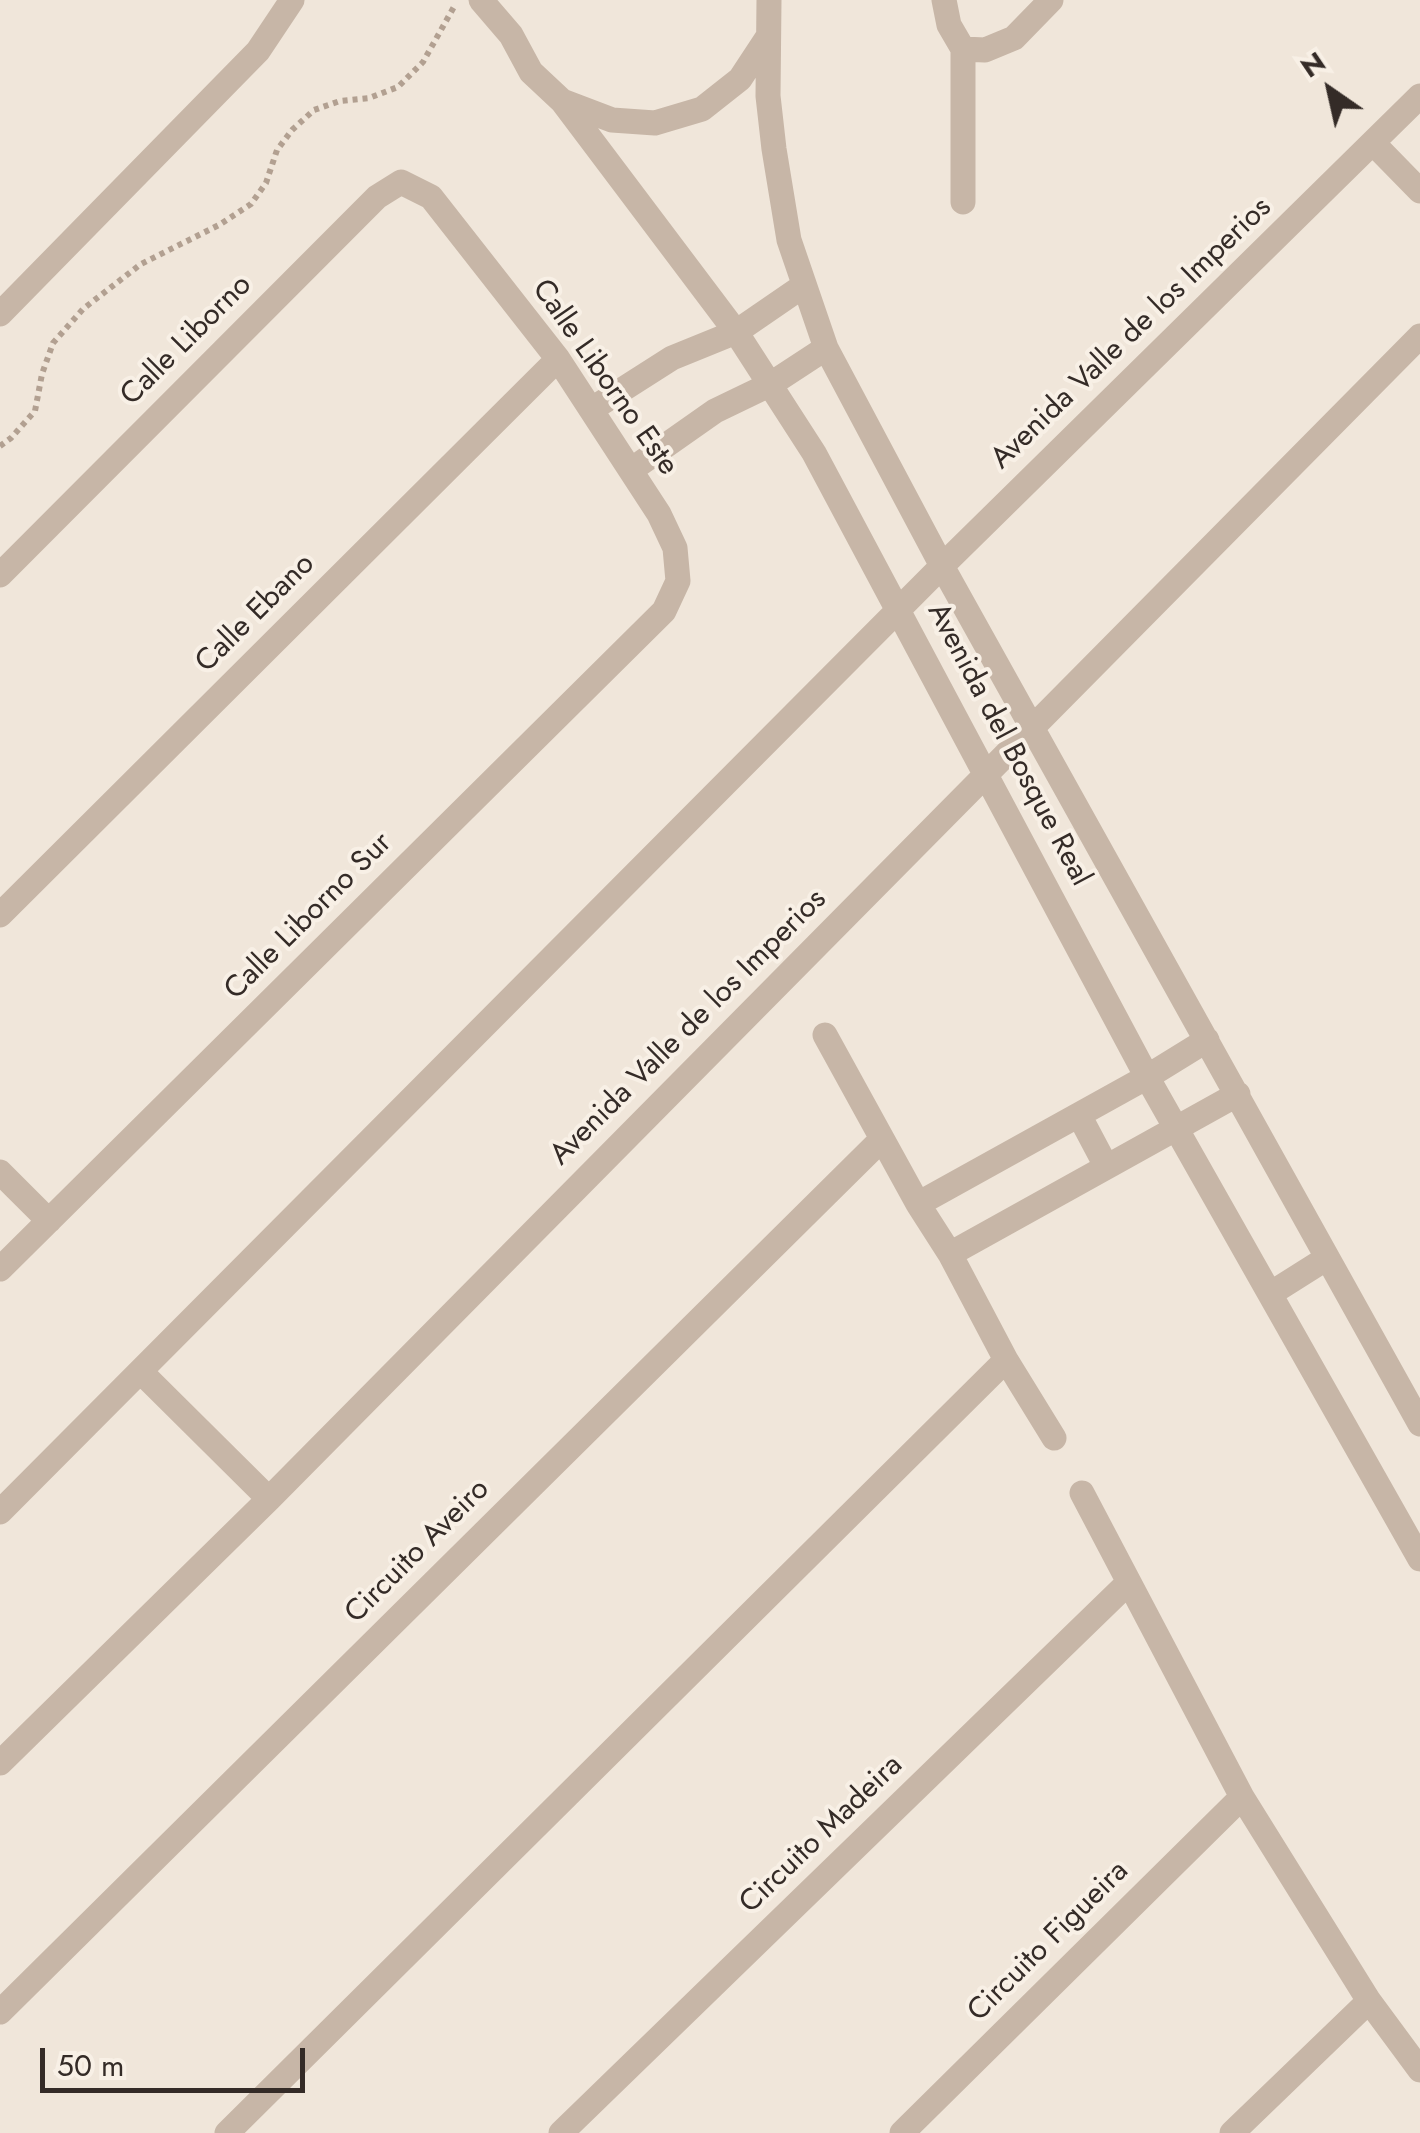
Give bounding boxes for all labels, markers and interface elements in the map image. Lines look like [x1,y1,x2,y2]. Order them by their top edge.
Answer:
north arrow [1280,40,1380,140]
text: N [1292,42,1334,88]
street label: Avenida Valle de los Imperios [984,191,1280,477]
street label: Calle Liborno [114,268,260,414]
street label: Calle Liborno Este [523,273,685,483]
street label: Calle Ebano [189,547,323,681]
street label: Avenida del Bosque Real [918,597,1098,893]
street label: Calle Liborno Sur [218,826,400,1008]
street label: Avenida Valle de los Imperios [543,882,835,1174]
street label: Circuito Aveiro [338,1472,498,1632]
street label: Circuito Madeira [733,1748,911,1922]
street label: Circuito Figueira [961,1854,1137,2030]
scale bar [45,2028,310,2090]
text: 50 m [57,2044,124,2087]

